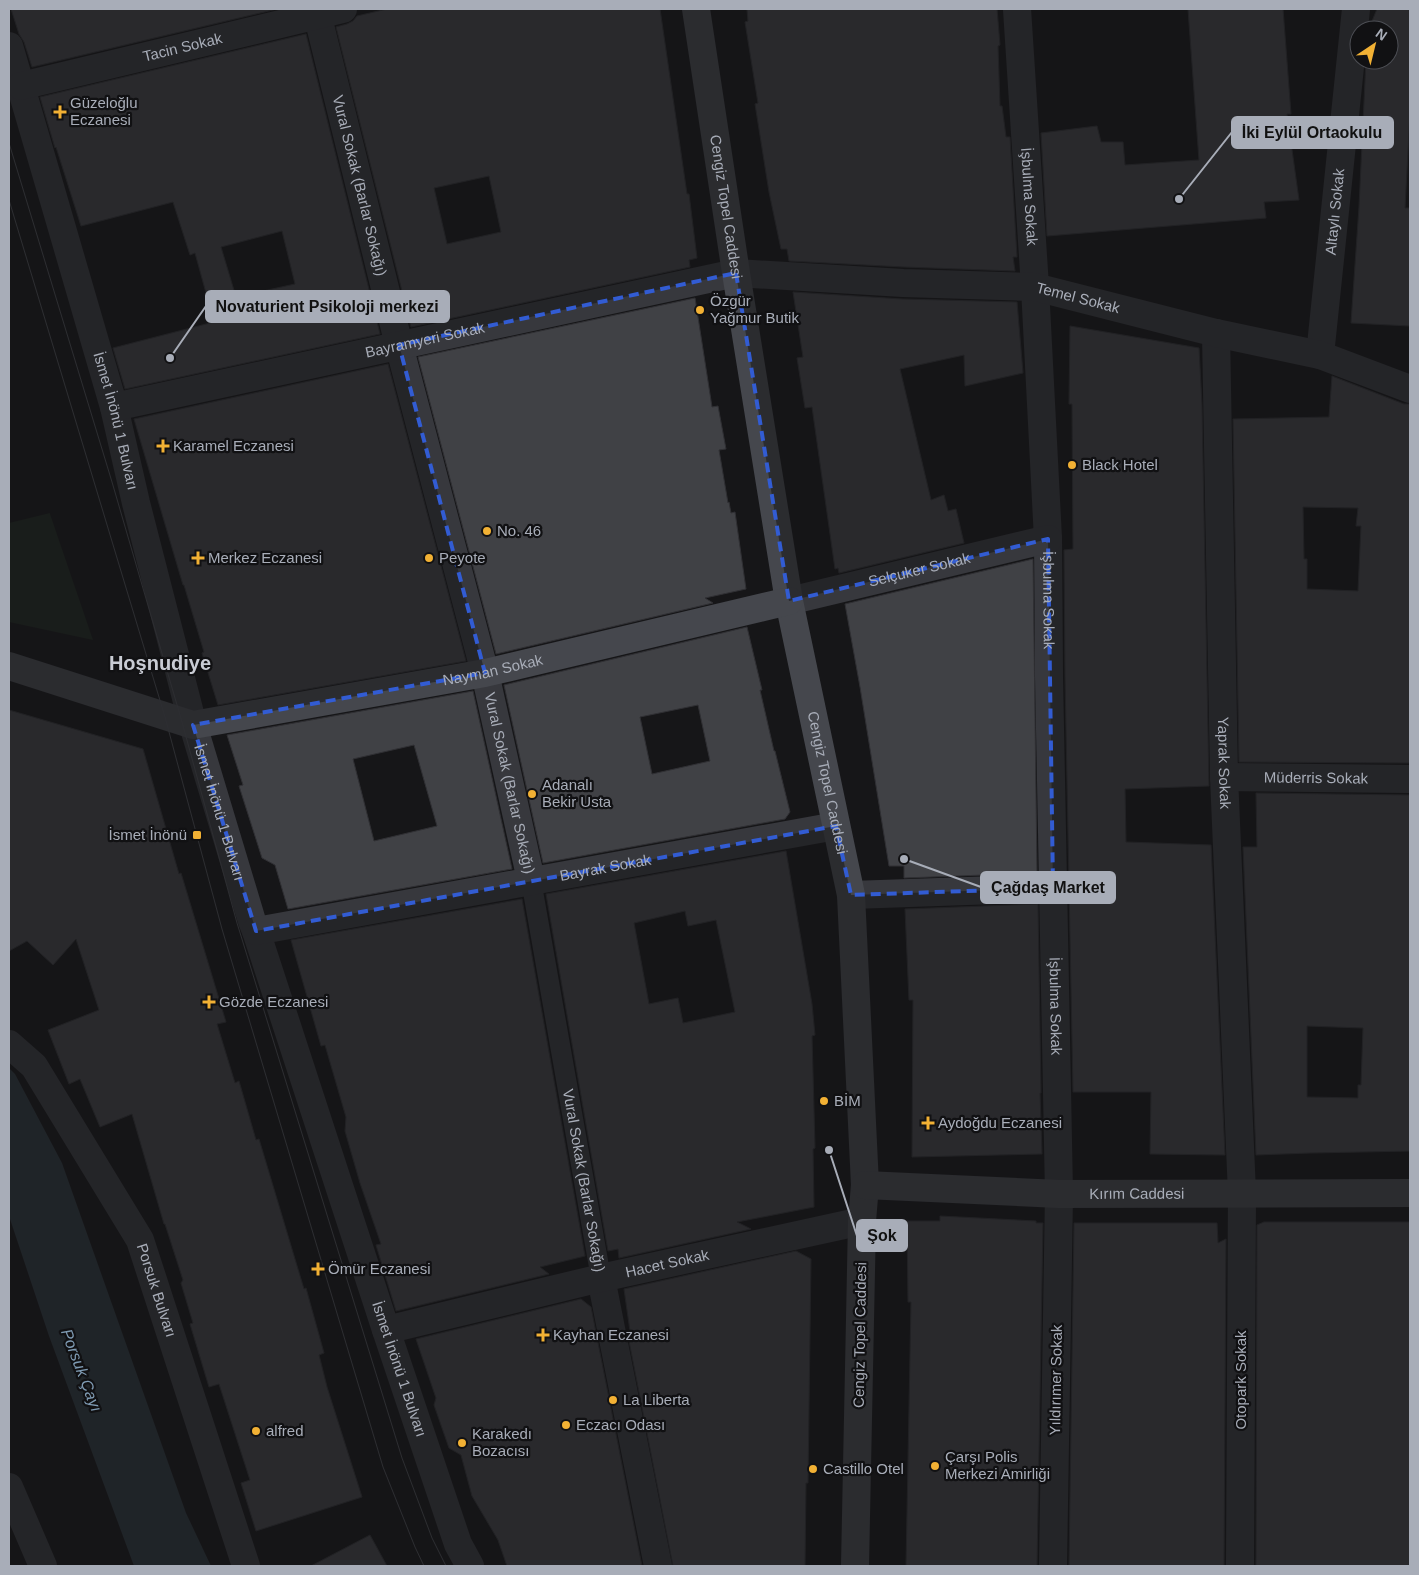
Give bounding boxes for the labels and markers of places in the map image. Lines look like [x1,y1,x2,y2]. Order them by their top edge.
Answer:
place label: Güzeloğlu Eczanesi [70,94,138,128]
marker: Güzeloğlu Eczanesi [54,106,66,118]
callout: İki Eylül Ortaokulu [1232,117,1393,148]
callout: Novaturient Psikoloji merkezi [206,291,449,322]
place label: Özgür Yağmur Butik [710,292,799,326]
marker: Özgür Yağmur Butik [694,304,706,316]
place label: Karamel Eczanesi [173,437,294,454]
marker: Karamel Eczanesi [157,440,169,452]
place label: Black Hotel [1082,456,1158,473]
marker: Black Hotel [1066,459,1078,471]
place label: No. 46 [497,522,541,539]
marker: No. 46 [481,525,493,537]
place label: Merkez Eczanesi [208,549,322,566]
place label: Peyote [439,549,486,566]
marker: Merkez Eczanesi [192,552,204,564]
marker: Peyote [423,552,435,564]
place label: Adanalı Bekir Usta [542,776,612,810]
marker: Adanalı Bekir Usta [526,788,538,800]
place label: İsmet İnönü [109,826,187,843]
marker: İsmet İnönü [191,829,203,841]
callout: Çağdaş Market [981,872,1115,903]
place label: Gözde Eczanesi [219,993,328,1010]
marker: Gözde Eczanesi [203,996,215,1008]
place label: BİM [834,1092,861,1109]
marker: BİM [818,1095,830,1107]
place label: Aydoğdu Eczanesi [938,1114,1062,1131]
marker: Aydoğdu Eczanesi [922,1117,934,1129]
callout: Şok [857,1220,907,1251]
place label: Ömür Eczanesi [328,1260,431,1277]
marker: Ömür Eczanesi [312,1263,324,1275]
place label: Kayhan Eczanesi [553,1326,669,1343]
marker: Kayhan Eczanesi [537,1329,549,1341]
place label: La Liberta [623,1391,690,1408]
marker: La Liberta [607,1394,619,1406]
place label: Eczacı Odası [576,1416,665,1433]
marker: Eczacı Odası [560,1419,572,1431]
place label: alfred [266,1422,304,1439]
marker: alfred [250,1425,262,1437]
place label: Karakedı Bozacısı [472,1425,532,1459]
marker: Karakedı Bozacısı [456,1437,468,1449]
place label: Çarşı Polis Merkezi Amirliği [945,1448,1050,1482]
place label: Castillo Otel [823,1460,904,1477]
marker: Çarşı Polis Merkezi Amirliği [929,1460,941,1472]
marker: Castillo Otel [807,1463,819,1475]

